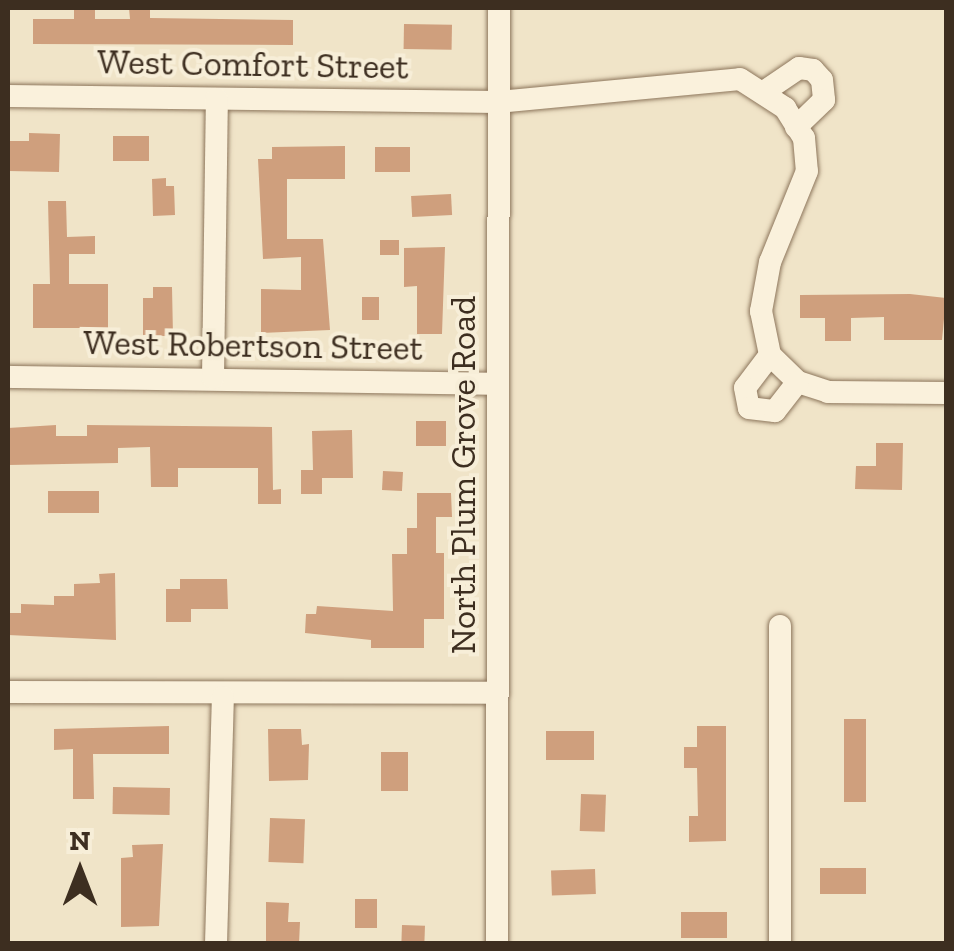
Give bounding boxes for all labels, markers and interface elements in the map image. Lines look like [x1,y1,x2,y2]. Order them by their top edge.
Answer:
street label: West Comfort Street [97,40,409,88]
street label: North Plum Grove Road [442,296,484,654]
street label: West Robertson Street [83,321,423,369]
north arrow [30,821,130,921]
text: N [69,824,91,857]

